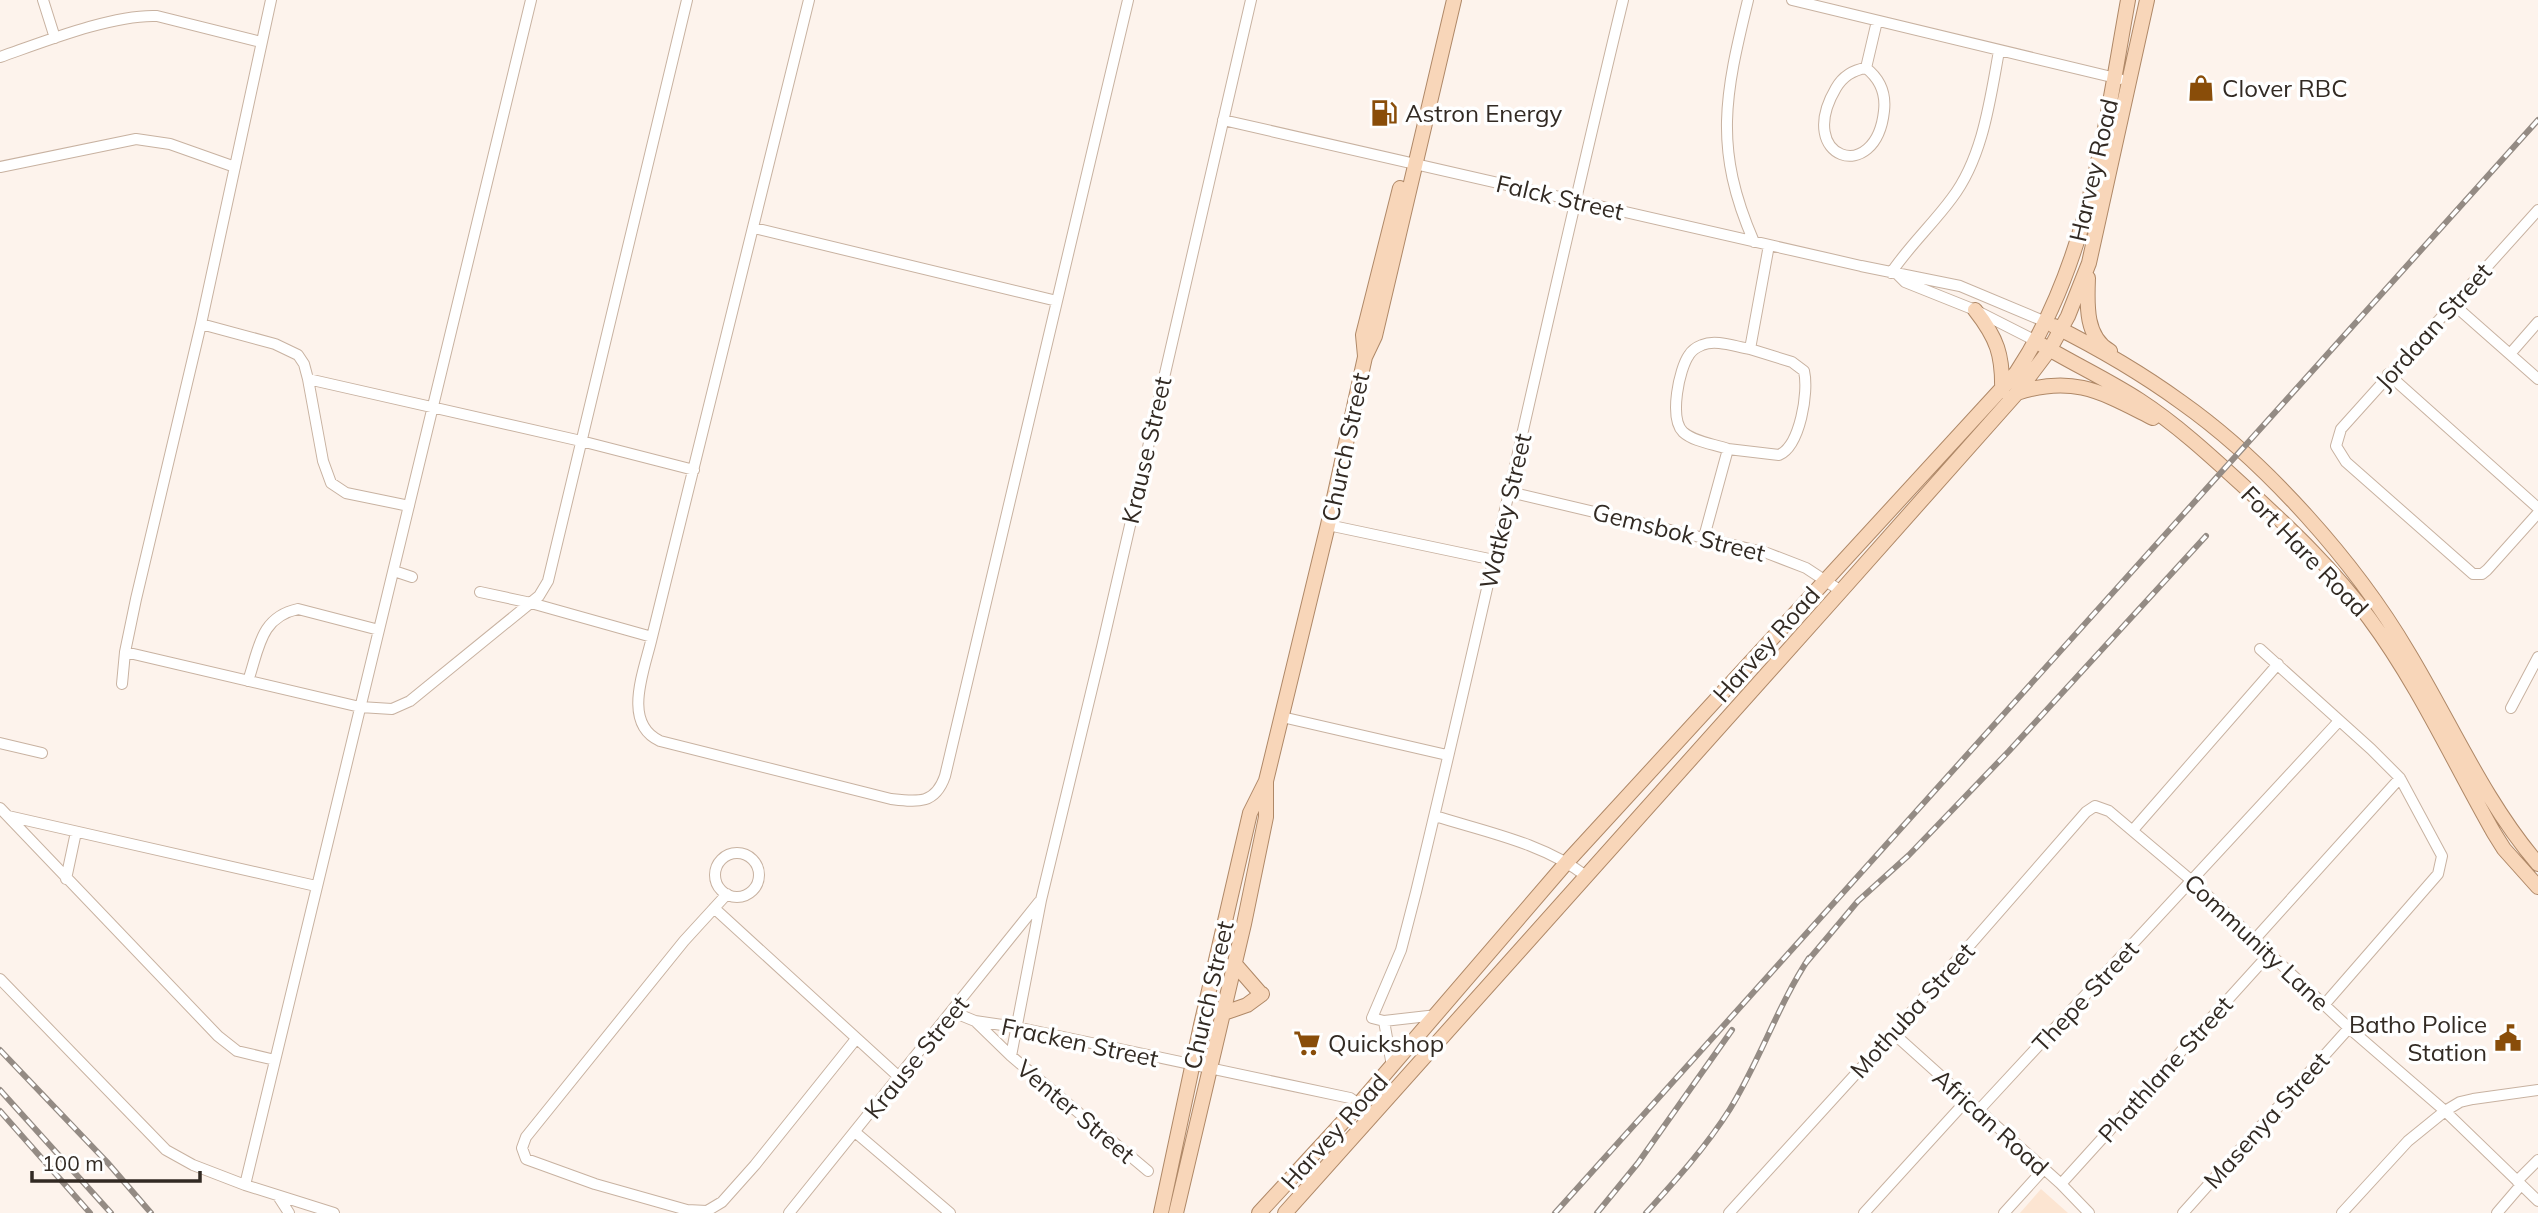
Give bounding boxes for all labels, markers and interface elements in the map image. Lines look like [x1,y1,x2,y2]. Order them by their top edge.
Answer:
shop icon: Clover RBC [2186,73,2216,103]
place label: Clover RBC [2222,73,2348,103]
street label: Harvey Road [2062,96,2124,244]
fuel station icon: Astron Energy [1369,98,1399,128]
place label: Astron Energy [1405,98,1563,128]
street label: Falck Street [1493,168,1627,226]
street label: Jordaan Street [2368,256,2498,396]
street label: Church Street [1315,370,1375,524]
street label: Krause Street [1115,374,1177,526]
street label: Watkey Street [1473,430,1537,592]
street label: Fort Hare Road [2235,479,2375,623]
street label: Gemsbok Street [1590,496,1768,568]
street label: Harvey Road [1706,580,1826,708]
street label: Community Lane [2178,867,2336,1017]
street label: Church Street [1176,918,1240,1072]
street label: Thepe Street [2026,934,2144,1058]
street label: Mothuba Street [1843,936,1981,1084]
street label: Krause Street [857,989,975,1125]
street label: Phathlane Street [2091,990,2239,1148]
place label: Batho Police Station [2349,1009,2487,1067]
street label: Fracken Street [999,1011,1161,1073]
public building icon: Batho Police Station [2493,1023,2523,1053]
supermarket icon: Quickshop [1292,1028,1322,1058]
place label: Quickshop [1328,1028,1444,1058]
street label: Masenya Street [2197,1046,2335,1194]
street label: Venter Street [1011,1053,1141,1169]
street label: African Road [1927,1062,2055,1182]
street label: Harvey Road [1274,1067,1394,1195]
scale bar [32,1140,200,1184]
text: 100 m [42,1150,104,1176]

